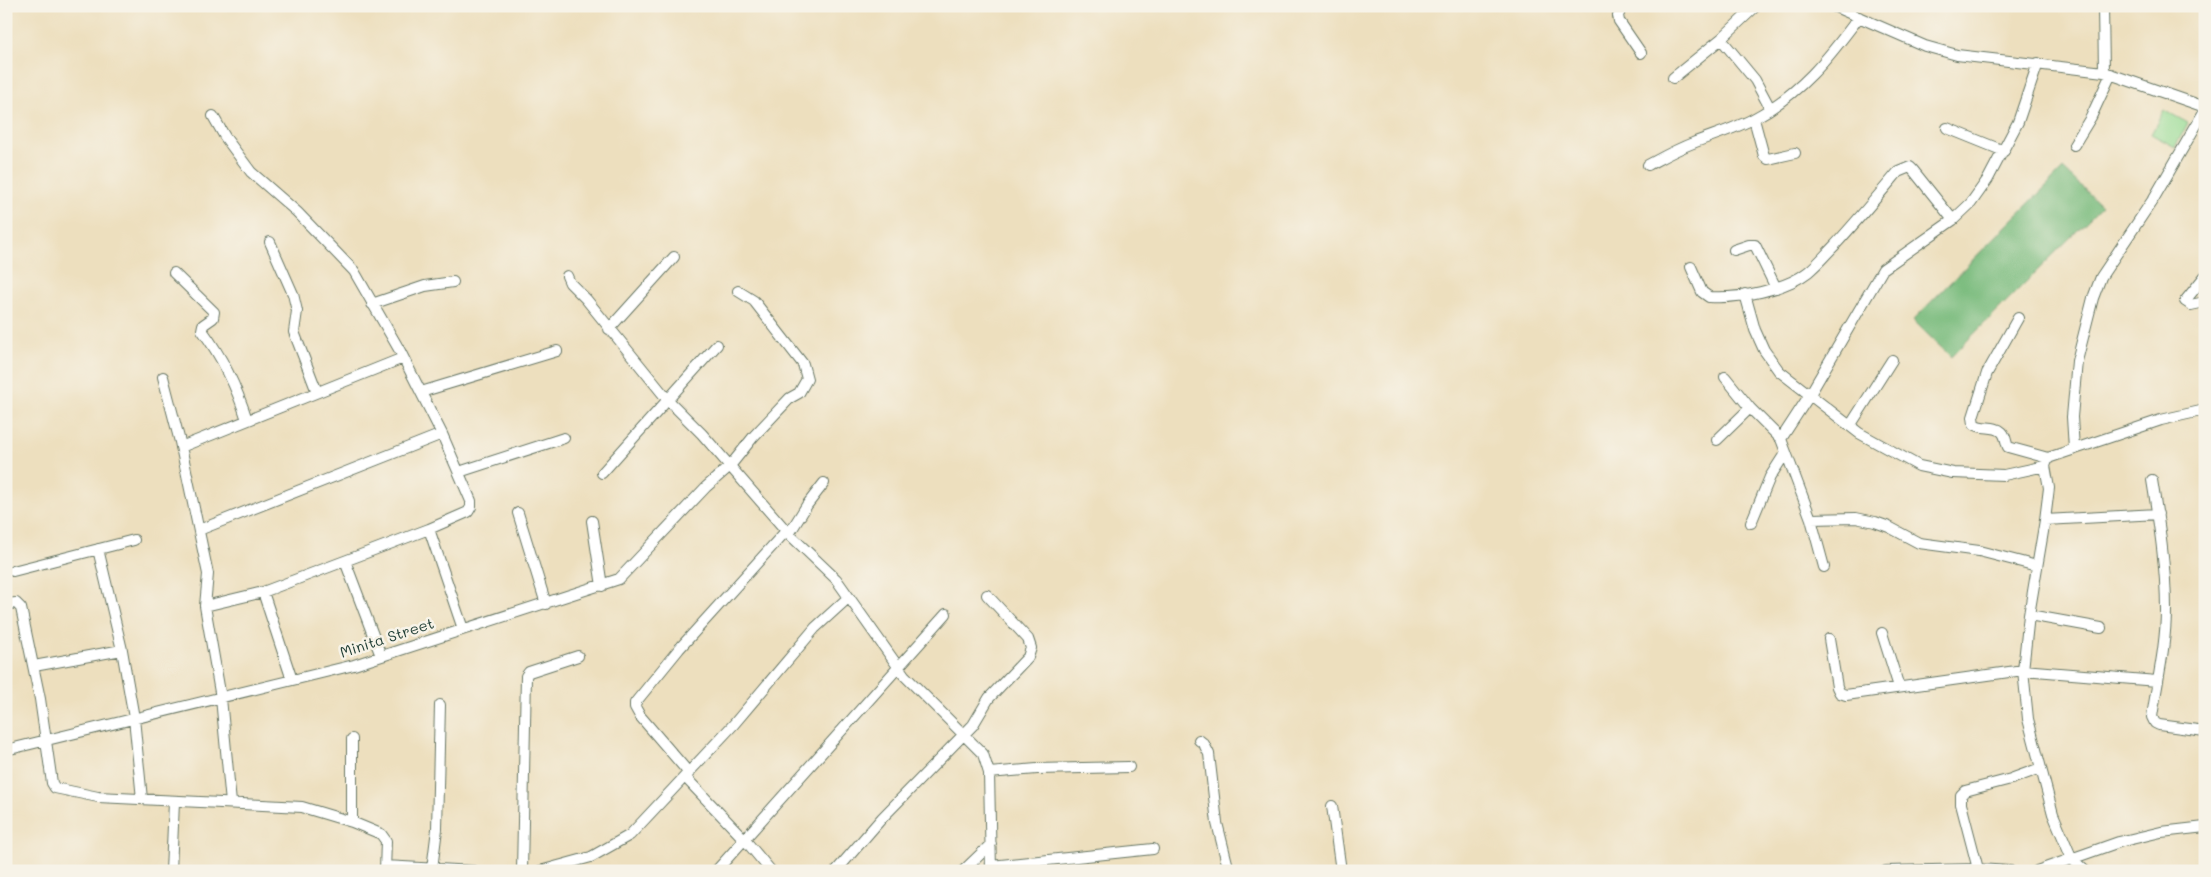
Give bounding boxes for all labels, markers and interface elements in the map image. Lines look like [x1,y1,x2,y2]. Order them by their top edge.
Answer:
street label: Minita Street [337,612,436,662]

